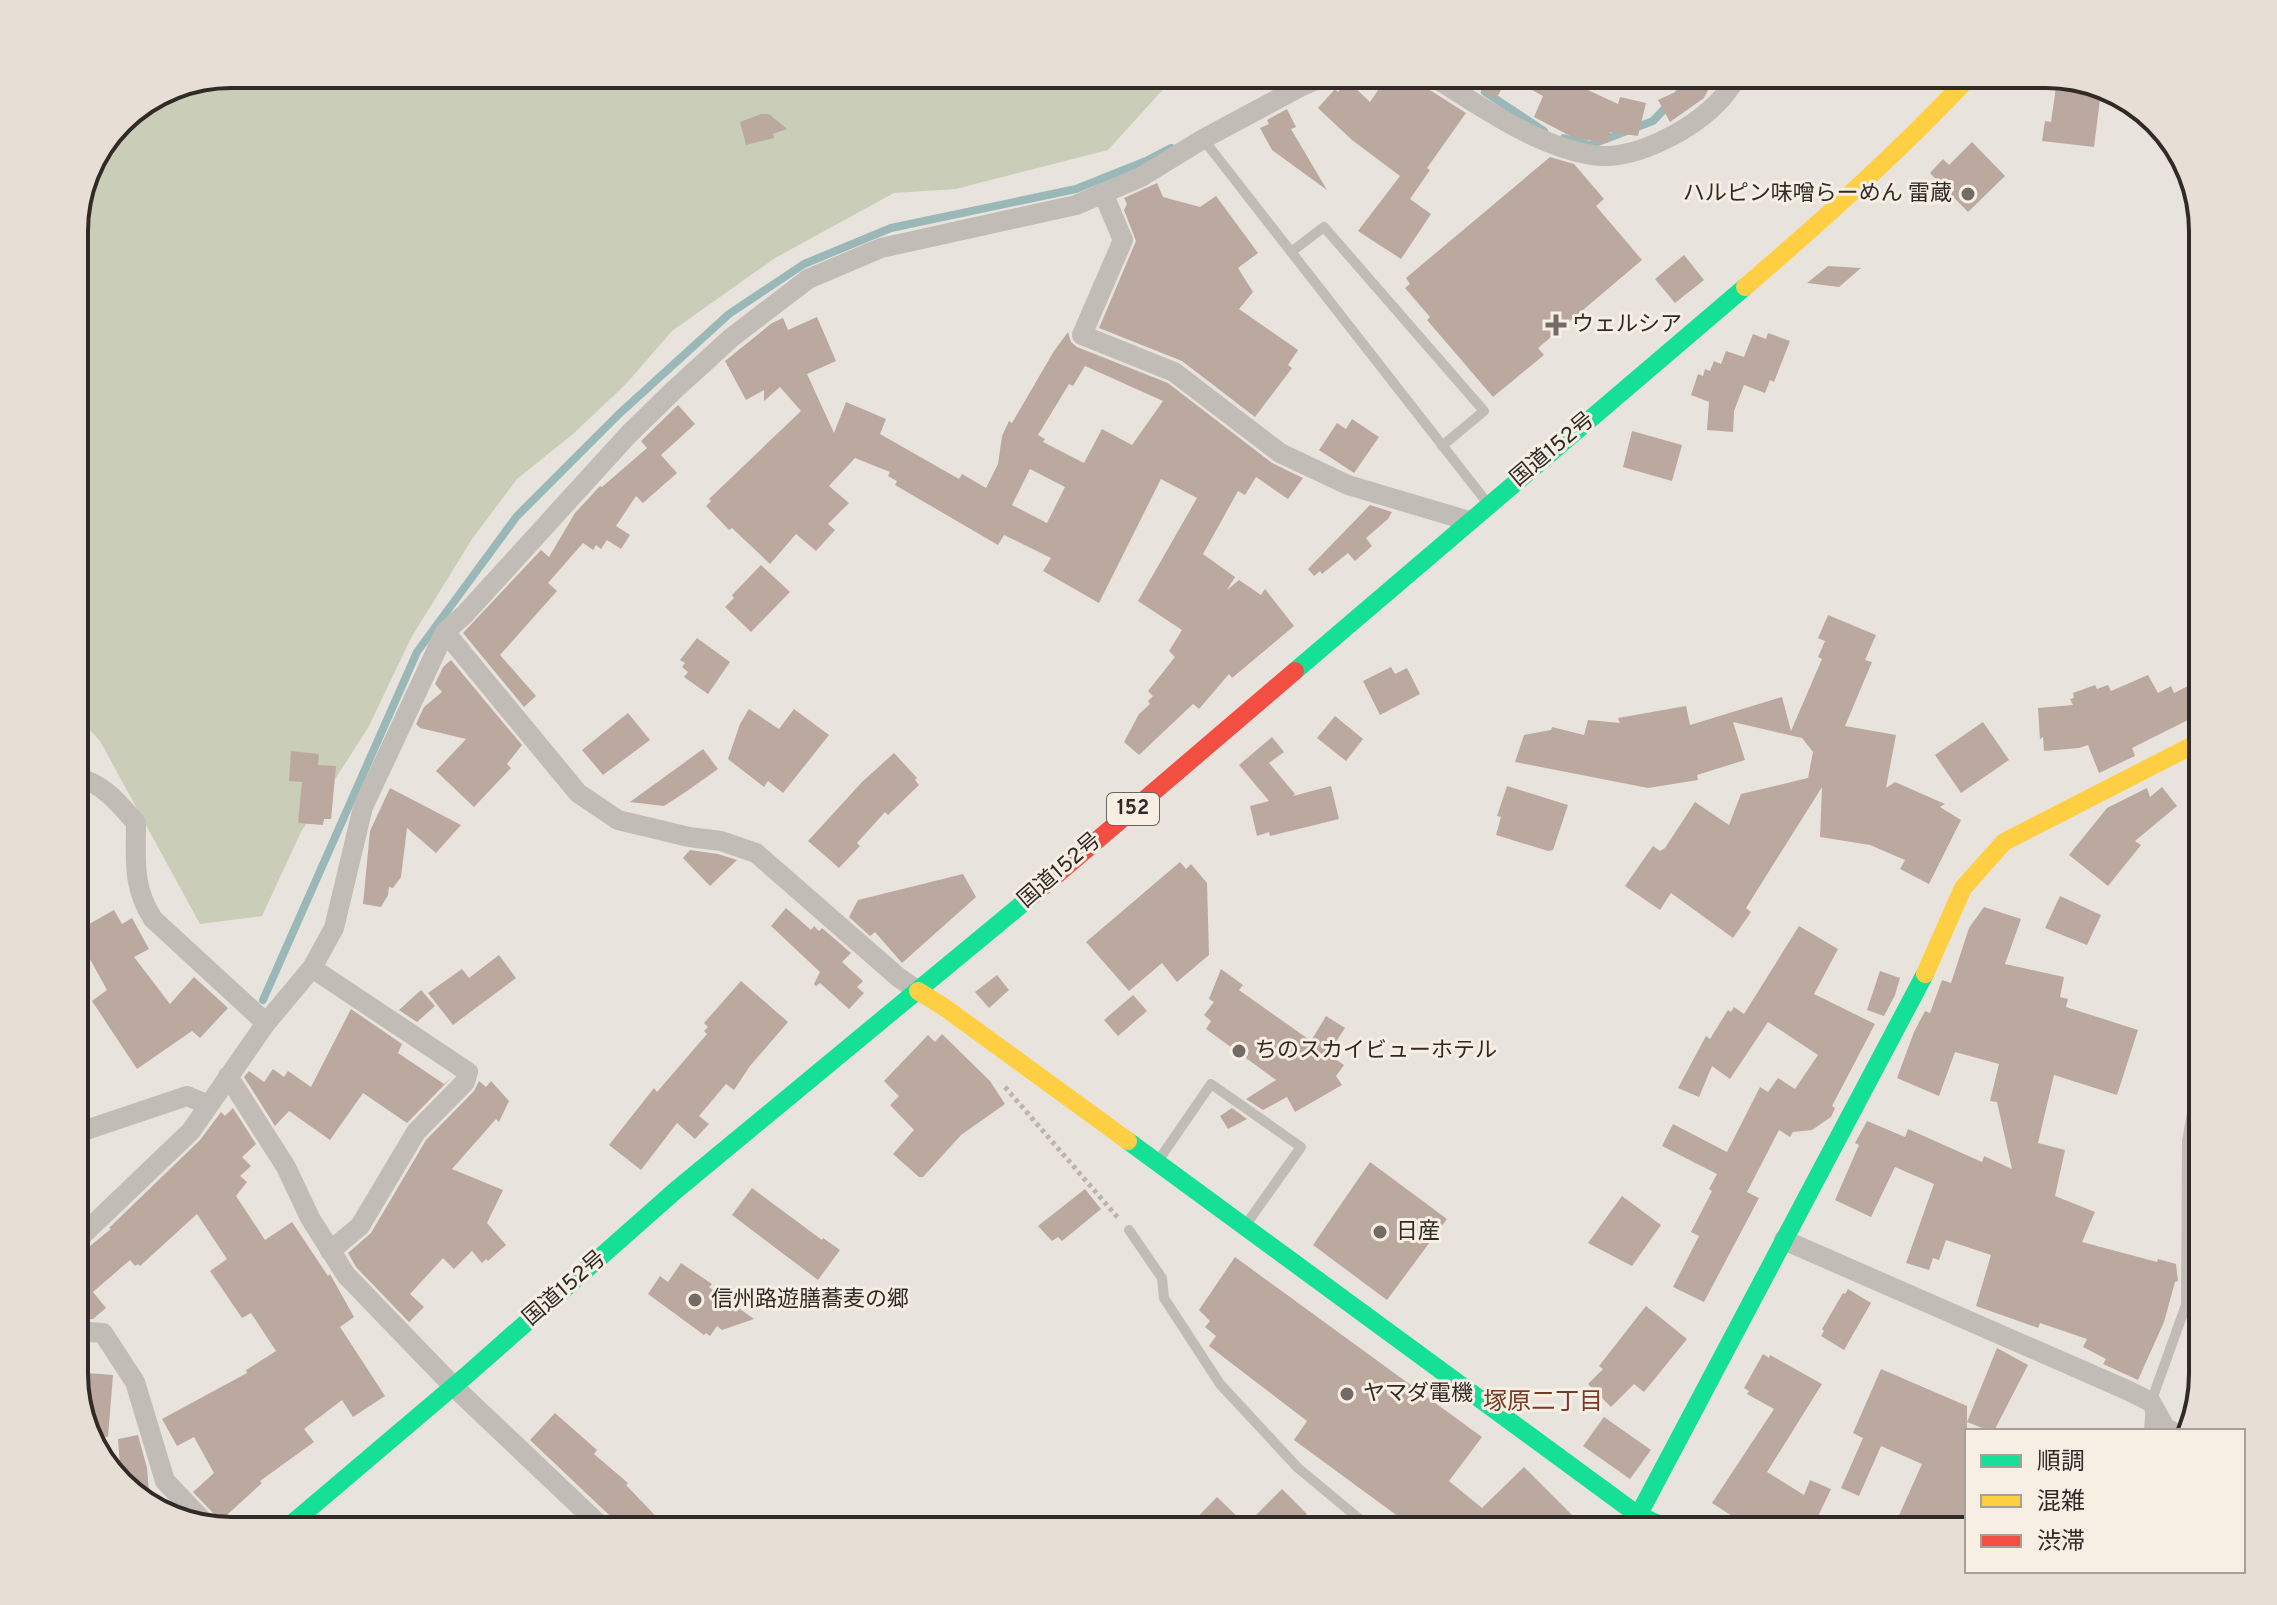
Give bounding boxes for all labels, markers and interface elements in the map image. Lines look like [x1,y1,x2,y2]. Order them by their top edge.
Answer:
place label: ハルピン味噌らーめん 雷蔵 [1683,181,1952,208]
marker: ハルピン味噌らーめん 雷蔵 [1959,185,1977,203]
place label: ウェルシア [1572,312,1682,339]
marker: ウェルシア [1547,316,1565,334]
street label: 国道152号 [1506,407,1600,493]
road number: 152 [1107,793,1159,825]
street label: 国道152号 [1013,828,1107,914]
place label: ちのスカイビューホテル [1255,1038,1497,1065]
marker: ちのスカイビューホテル [1230,1042,1248,1060]
place label: 日産 [1396,1219,1440,1246]
marker: 日産 [1371,1223,1389,1241]
street label: 国道152号 [518,1246,612,1332]
place label: 信州路遊膳蕎麦の郷 [711,1287,909,1314]
marker: 信州路遊膳蕎麦の郷 [686,1291,704,1309]
place label: ヤマダ電機 [1363,1381,1473,1408]
marker: ヤマダ電機 [1338,1385,1356,1403]
district label: 塚原二丁目 [1483,1388,1603,1418]
legend [1965,1429,2245,1573]
text: 順調 [2037,1448,2085,1478]
text: 混雑 [2037,1488,2085,1518]
text: 渋滞 [2037,1528,2085,1558]

